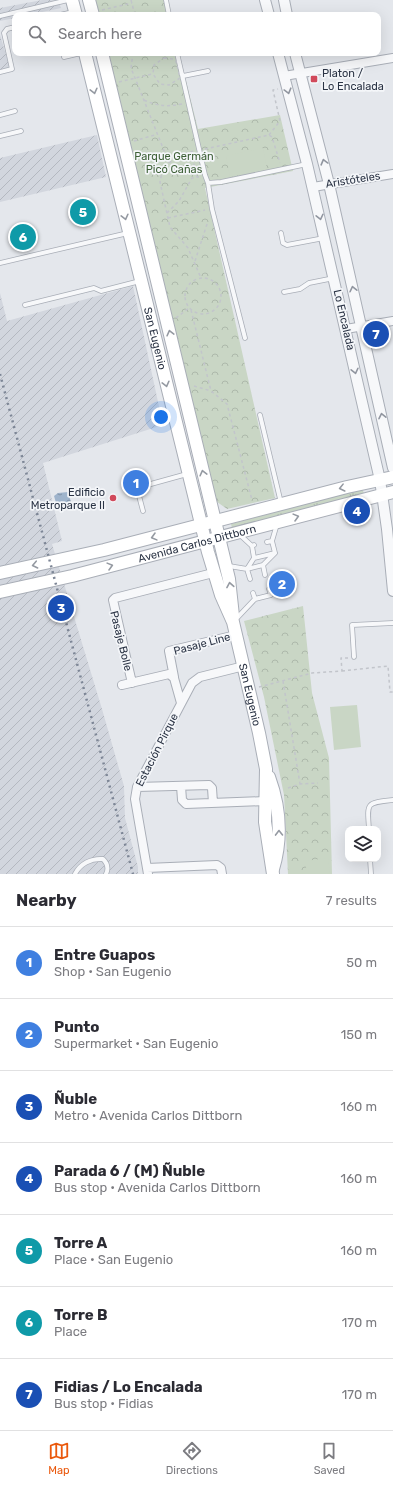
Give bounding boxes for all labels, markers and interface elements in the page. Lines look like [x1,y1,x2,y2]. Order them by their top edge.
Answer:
search box [12,12,381,56]
icon: search [26,23,48,45]
text: Search here [58,25,142,43]
place label: Platon / Lo Encalada [322,67,384,93]
marker: Platon / Lo Encalada [309,74,319,84]
one-way arrow [283,87,292,94]
one-way arrow [90,88,98,94]
park label: Parque Germán Picó Cañas [134,150,214,176]
one-way arrow [320,159,328,166]
street label: Aristóteles [325,169,382,191]
pin: 5 [70,197,96,227]
one-way arrow [120,213,129,220]
one-way arrow [315,214,323,220]
pin: 6 [10,222,36,252]
one-way arrow [350,286,358,292]
street label: Lo Encalada [331,288,357,352]
street label: San Eugenio [141,306,169,371]
pin: 7 [363,319,389,349]
one-way arrow [166,330,174,336]
one-way arrow [351,368,359,374]
one-way arrow [161,380,170,387]
your location [151,407,171,427]
one-way arrow [378,413,386,419]
pin: 1 [123,468,149,498]
one-way arrow [200,470,208,476]
one-way arrow [339,483,346,492]
place label: Edificio Metroparque II [31,486,105,512]
marker: Edificio Metroparque II [108,493,118,503]
pin: 4 [344,496,370,526]
one-way arrow [292,513,299,522]
street label: Avenida Carlos Dittborn [137,522,257,565]
one-way arrow [151,532,158,540]
one-way arrow [32,561,38,569]
one-way arrow [106,562,113,571]
pin: 2 [269,569,295,599]
one-way arrow [226,582,235,588]
pin: 3 [48,593,74,623]
street label: Pasaje Bolle [107,610,135,672]
street label: Pasaje Line [172,630,232,658]
street label: San Eugenio [236,662,264,727]
street label: Estación Pirque [133,711,181,789]
map controls [345,826,381,862]
button: layers [345,826,381,862]
one-way arrow [275,830,283,836]
text: Nearby [16,890,77,910]
text: 7 results [326,893,377,908]
text: Entre Guapos [54,946,155,964]
text: 1 [26,955,32,970]
text: 50 m [346,955,377,970]
text: Shop · San Eugenio [54,964,171,979]
text: Punto [54,1018,100,1036]
text: 2 [25,1027,33,1042]
text: 150 m [341,1027,377,1042]
text: Supermarket · San Eugenio [54,1036,218,1051]
text: Ñuble [54,1090,97,1108]
text: 3 [25,1099,33,1114]
text: 160 m [341,1099,377,1114]
text: Metro · Avenida Carlos Dittborn [54,1108,242,1123]
text: Parada 6 / (M) Ñuble [54,1162,205,1180]
text: 4 [25,1171,33,1186]
text: 160 m [341,1171,377,1186]
text: Bus stop · Avenida Carlos Dittborn [54,1180,261,1195]
text: Torre A [54,1234,107,1252]
text: 5 [25,1243,33,1258]
text: 160 m [341,1243,377,1258]
text: Place · San Eugenio [54,1252,173,1267]
text: Torre B [54,1306,108,1324]
text: 6 [25,1315,33,1330]
text: 170 m [342,1315,377,1330]
text: Place [54,1324,87,1339]
text: Fidias / Lo Encalada [54,1378,203,1396]
text: 7 [25,1387,33,1402]
text: 170 m [342,1387,377,1402]
text: Bus stop · Fidias [54,1396,153,1411]
tab: Map [48,1440,70,1477]
tab: Directions [166,1440,218,1477]
tab: Saved [314,1440,345,1477]

